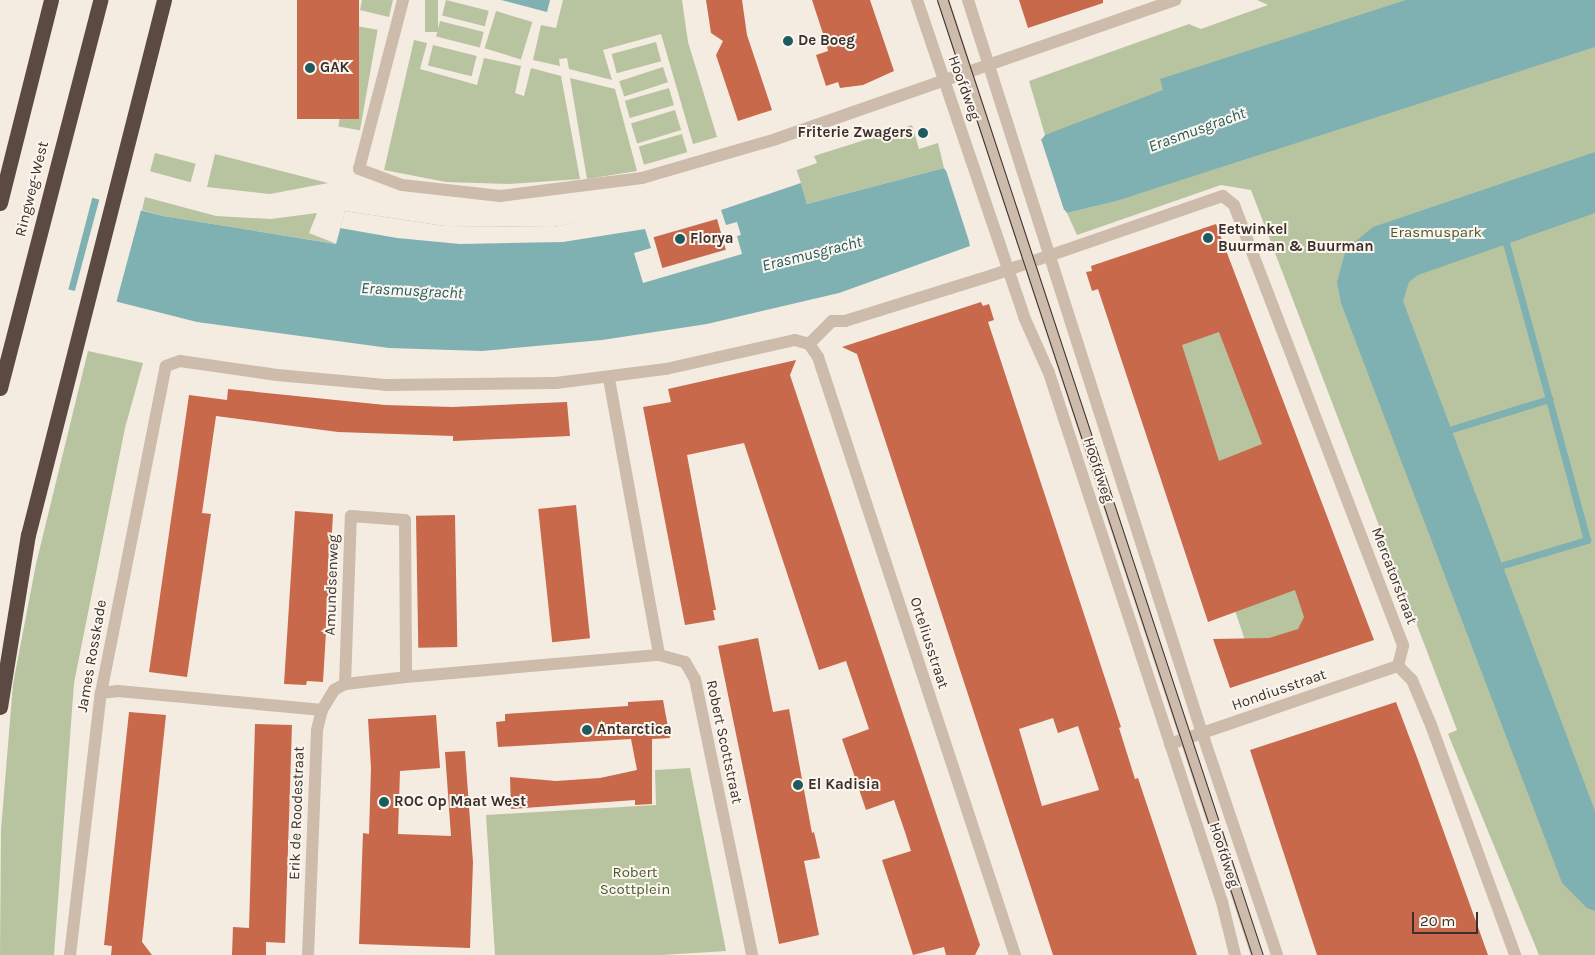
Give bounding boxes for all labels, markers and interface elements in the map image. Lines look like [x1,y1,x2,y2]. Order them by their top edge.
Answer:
place label: De Boeg [798,32,855,50]
marker: De Boeg [782,35,794,47]
street label: Hoofdweg [944,53,984,123]
place label: GAK [320,59,349,77]
marker: GAK [304,62,316,74]
water label: Erasmusgracht [1146,104,1248,156]
place label: Friterie Zwagers [798,124,913,142]
marker: Friterie Zwagers [917,127,929,139]
street label: Ringweg-West [11,139,53,239]
place label: Eetwinkel Buurman & Buurman [1218,220,1374,255]
park label: Erasmuspark [1390,224,1482,242]
place label: Florya [690,230,733,248]
water label: Erasmusgracht [760,232,864,276]
marker: Eetwinkel Buurman & Buurman [1202,232,1214,244]
marker: Florya [674,233,686,245]
water label: Erasmusgracht [360,279,464,303]
street label: Hoofdweg [1079,435,1117,505]
street label: Mercatorstraat [1367,525,1421,627]
street label: Amundsenweg [321,534,343,636]
street label: Orteliusstraat [906,595,952,691]
street label: James Rosskade [73,598,111,714]
street label: Hondiusstraat [1229,665,1329,715]
street label: Robert Scottstraat [702,679,746,805]
place label: Antarctica [597,721,672,739]
marker: Antarctica [581,724,593,736]
street label: Erik de Roodestraat [286,746,308,880]
place label: El Kadisia [808,776,879,794]
marker: El Kadisia [792,779,804,791]
place label: ROC Op Maat West [394,793,526,811]
marker: ROC Op Maat West [378,796,390,808]
street label: Hoofdweg [1205,820,1243,890]
park label: Robert Scottplein [600,863,670,898]
scale bar [1415,902,1481,934]
text: 20 m [1420,912,1455,930]

